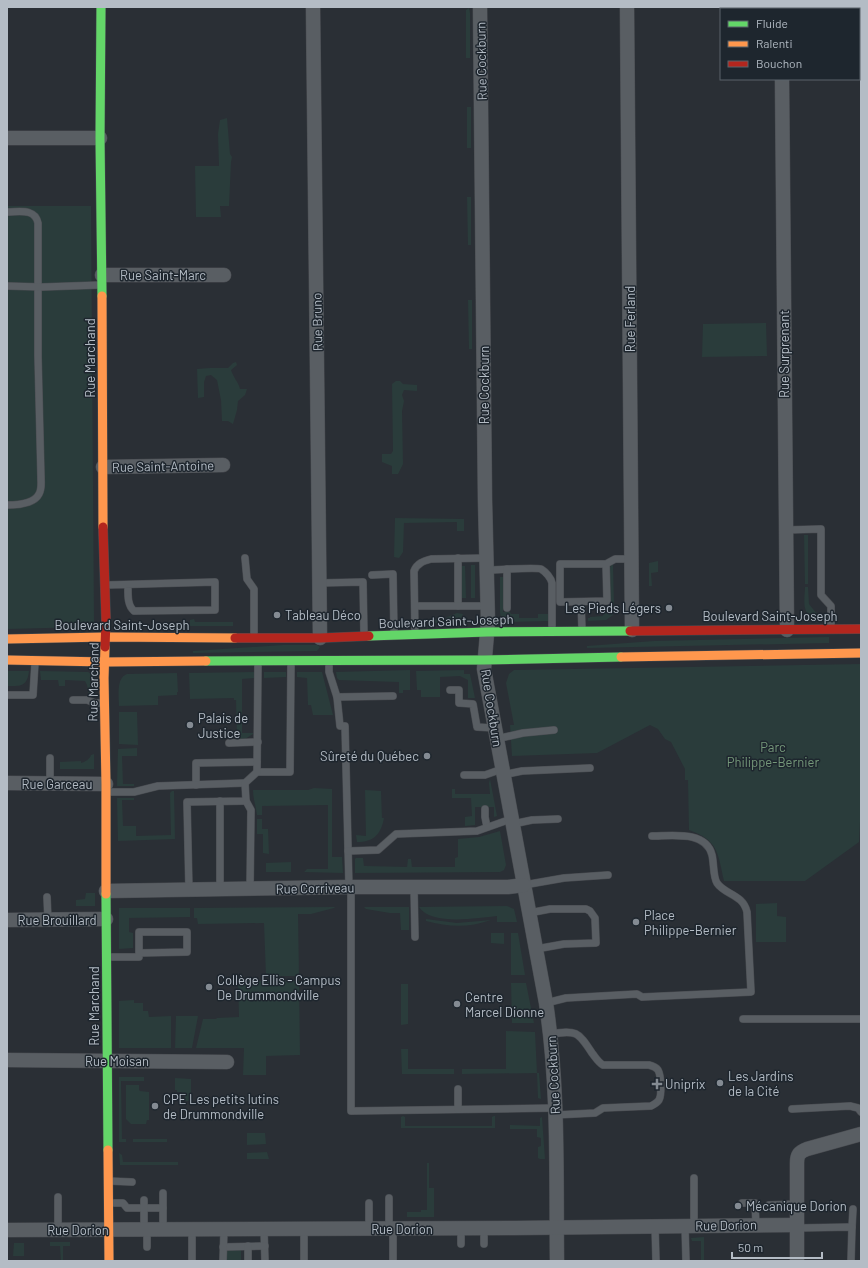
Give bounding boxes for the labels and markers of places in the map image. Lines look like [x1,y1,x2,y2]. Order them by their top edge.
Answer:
place label: Les Pieds Légers [565,600,661,616]
marker: Les Pieds Légers [664,603,674,613]
place label: Tableau Déco [285,607,361,623]
marker: Tableau Déco [272,610,282,620]
place label: Palais de Justice [198,710,248,741]
marker: Palais de Justice [185,720,195,730]
place label: Sûreté du Québec [320,748,419,764]
marker: Sûreté du Québec [422,751,432,761]
place label: Place Philippe-Bernier [644,907,737,938]
marker: Place Philippe-Bernier [631,917,641,927]
place label: Collège Ellis - Campus De Drummondville [217,972,341,1003]
marker: Collège Ellis - Campus De Drummondville [204,982,214,992]
place label: Centre Marcel Dionne [465,989,544,1020]
marker: Centre Marcel Dionne [452,999,462,1009]
place label: Les Jardins de la Cité [728,1068,794,1099]
place label: Uniprix [665,1076,705,1092]
marker: Les Jardins de la Cité [715,1078,725,1088]
marker: Uniprix [652,1079,662,1089]
place label: CPE Les petits lutins de Drummondville [163,1091,279,1122]
marker: CPE Les petits lutins de Drummondville [150,1101,160,1111]
place label: Mécanique Dorion [746,1198,847,1214]
marker: Mécanique Dorion [733,1201,743,1211]

